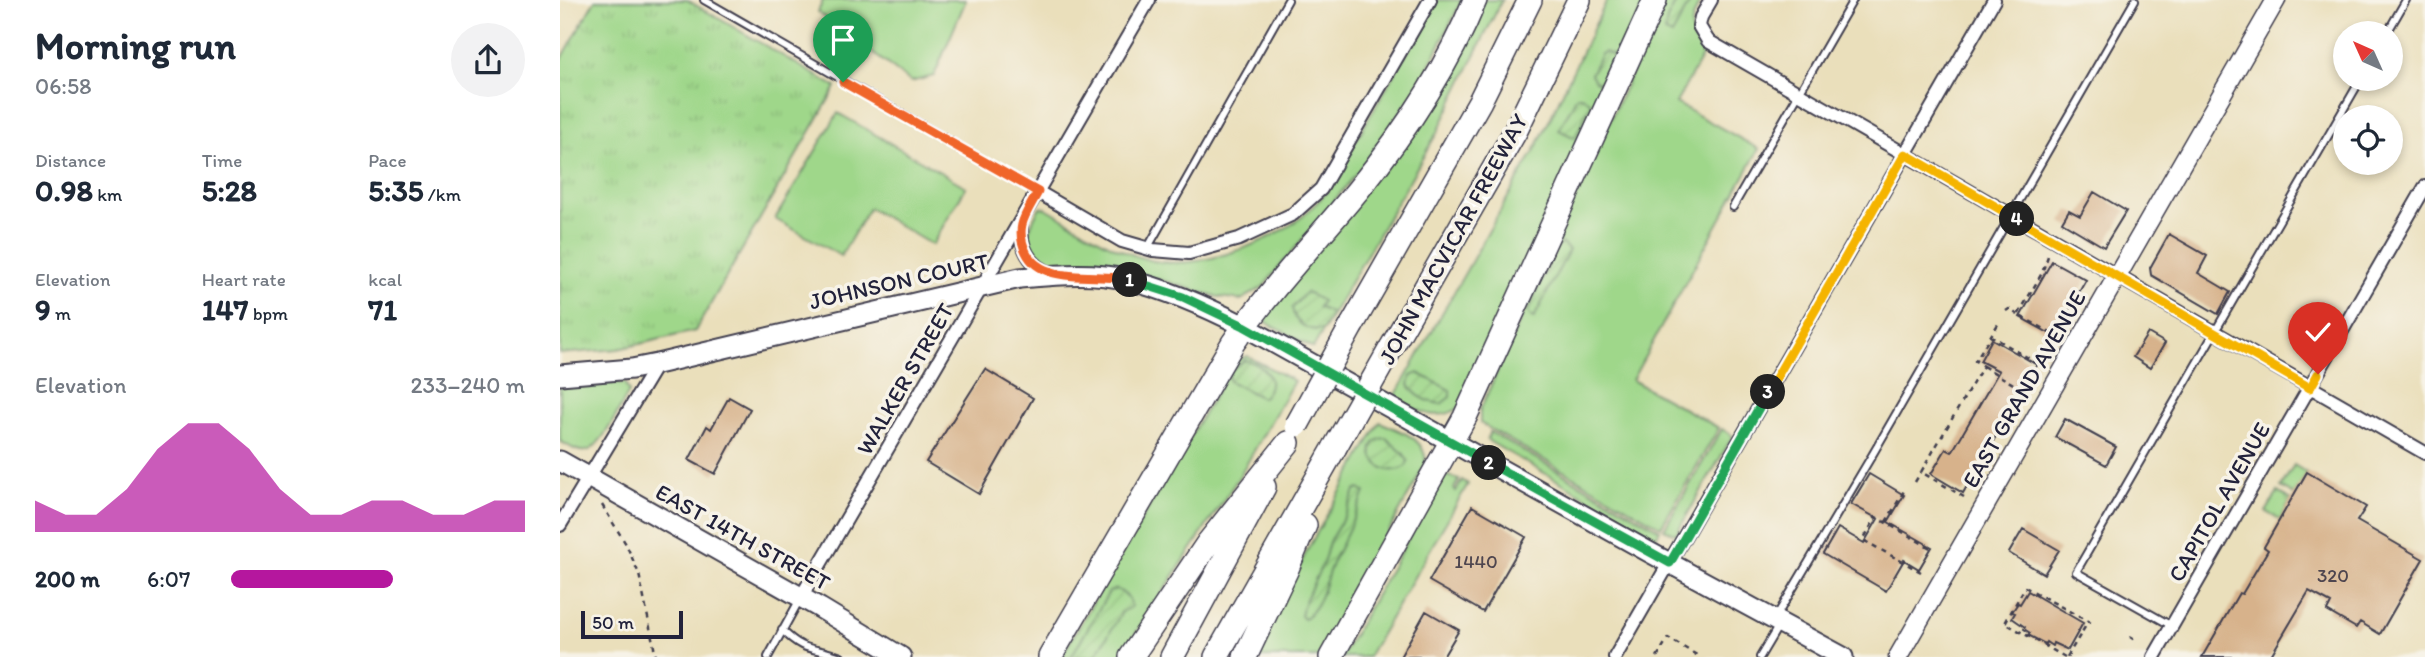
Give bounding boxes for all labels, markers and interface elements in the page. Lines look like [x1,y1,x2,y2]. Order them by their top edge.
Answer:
pin [813,10,873,82]
icon: arrive [824,21,862,59]
north arrow [2333,21,2403,91]
map controls [2333,21,2403,175]
text: Morning run [35,23,236,69]
button: share [451,23,525,97]
text: 06:58 [35,72,92,100]
button: locate [2333,105,2403,175]
street label: JOHN MACVICAR FREEWAY [1372,109,1534,369]
text: Distance [35,149,106,172]
text: Time [202,149,242,172]
text: Pace [368,149,406,172]
text: 0.98 [35,172,93,209]
text: 5:28 [202,172,257,209]
text: 5:35 [368,172,424,209]
text: km [93,183,122,206]
text: /km [424,183,461,206]
pin: 4 [2000,202,2034,236]
text: 4 [2011,207,2022,230]
street label: JOHNSON COURT [807,247,991,315]
pin: 1 [1112,262,1148,298]
text: Elevation [35,268,111,291]
text: Heart rate [202,268,286,291]
text: kcal [368,268,402,291]
text: 1 [1125,268,1134,291]
street label: EAST GRAND AVENUE [1956,286,2092,492]
text: 9 [35,291,51,328]
text: 147 [202,291,249,328]
text: 71 [368,291,397,328]
street label: WALKER STREET [850,298,960,460]
text: m [51,302,71,325]
text: bpm [249,302,288,325]
pin [2288,302,2348,374]
icon: check [2299,313,2337,351]
text: Elevation [35,371,126,399]
text: 233–240 m [410,371,525,399]
pin: 3 [1750,374,1786,410]
text: 3 [1762,380,1773,403]
street label: CAPITOL AVENUE [2162,417,2276,587]
pin: 2 [1472,446,1506,480]
text: 2 [1484,451,1494,474]
street label: EAST 14TH STREET [651,477,835,597]
house number: 1440 [1454,550,1498,573]
house number: 320 [2317,564,2349,587]
text: 200 m [35,565,100,593]
text: 6:07 [147,565,190,593]
scale bar [581,608,682,640]
text: 50 m [592,611,634,634]

